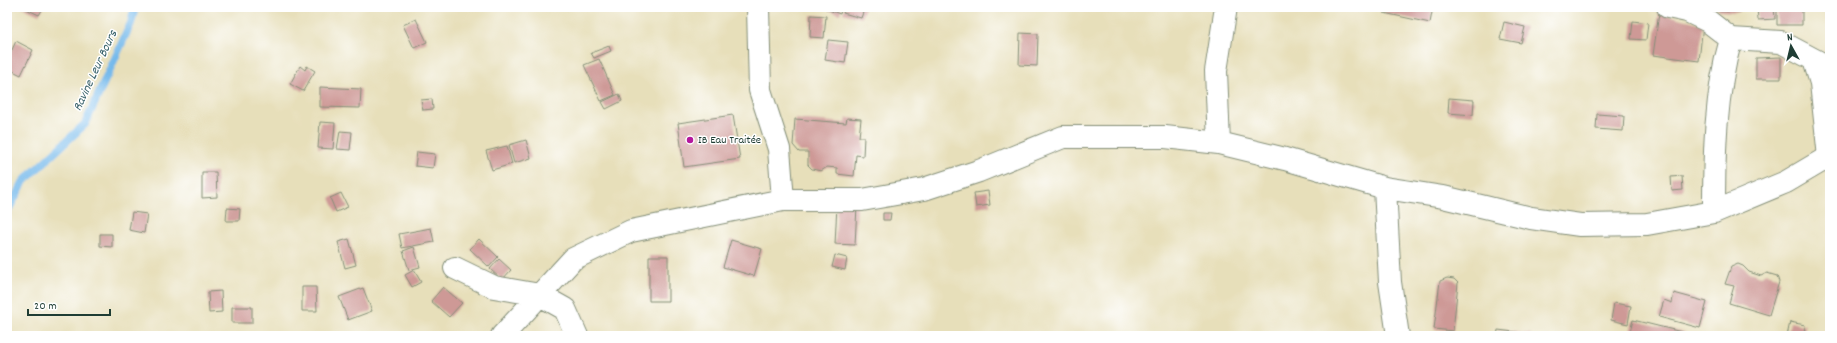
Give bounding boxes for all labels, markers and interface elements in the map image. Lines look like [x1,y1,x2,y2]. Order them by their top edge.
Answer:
north arrow [1771,26,1811,66]
water label: Ravine Leur Bours [69,27,123,115]
text: N [1786,30,1794,46]
place label: IB Eau Traitée [698,132,761,149]
marker: IB Eau Traitée [685,135,695,145]
scale bar [28,291,110,317]
text: 20 m [34,298,57,315]

